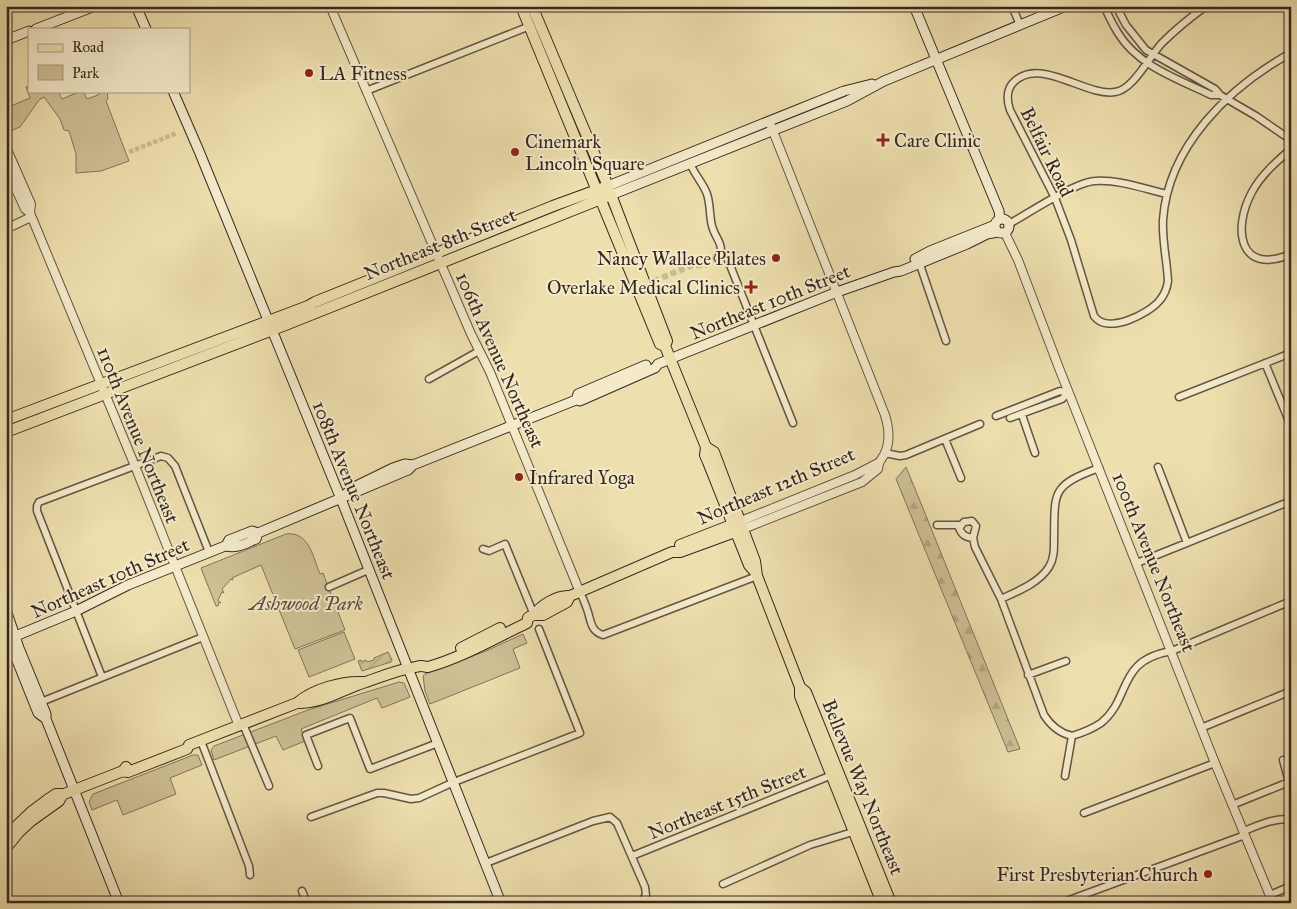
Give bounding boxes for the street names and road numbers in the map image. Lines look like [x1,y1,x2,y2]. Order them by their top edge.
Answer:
street label: Belfair Road [1015,103,1079,201]
street label: Northeast 8th Street [361,203,520,285]
street label: Northeast 10th Street [687,259,854,345]
street label: 106th Avenue Northeast [451,268,549,452]
street label: 110th Avenue Northeast [92,344,184,527]
street label: 108th Avenue Northeast [308,397,400,583]
street label: Northeast 12th Street [694,442,858,530]
street label: 100th Avenue Northeast [1107,469,1201,655]
street label: Northeast 10th Street [27,533,193,623]
street label: Bellevue Way Northeast [817,696,909,878]
street label: Northeast 15th Street [645,760,810,844]

